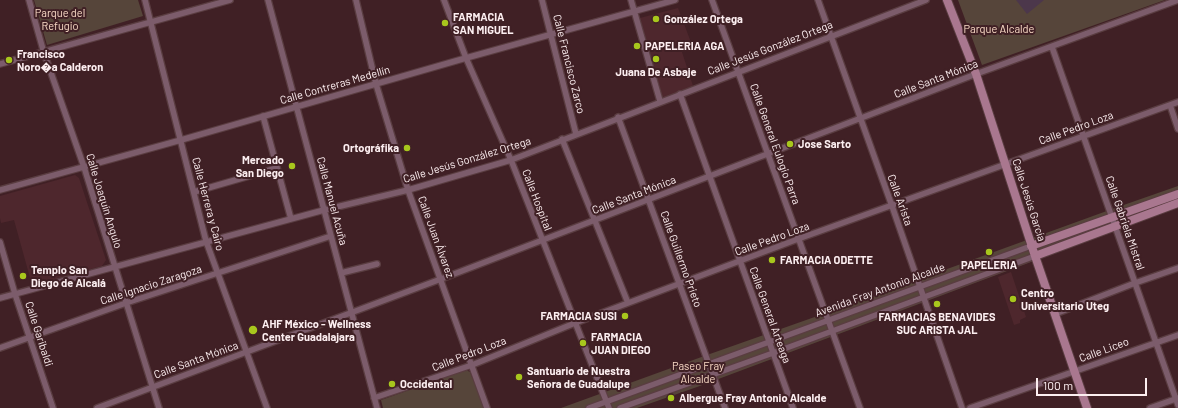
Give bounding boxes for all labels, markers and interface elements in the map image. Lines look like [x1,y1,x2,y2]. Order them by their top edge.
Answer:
park label: Parque del Refugio [35,6,85,32]
place label: FARMACIA SAN MIGUEL [453,10,514,36]
place label: González Ortega [664,12,743,26]
street label: Calle Francisco Zarco [550,13,588,115]
marker: González Ortega [651,14,661,24]
marker: FARMACIA SAN MIGUEL [440,18,450,28]
street label: Calle Jesús González Ortega [706,18,834,78]
park label: Parque Alcalde [964,22,1034,36]
place label: PAPELERIA AGA [645,39,724,53]
marker: PAPELERIA AGA [632,41,642,51]
place label: Francisco Noro�a Calderon [17,47,103,73]
marker: Juana De Asbaje [651,54,661,64]
marker: Francisco Noro�a Calderon [4,55,14,65]
street label: Calle Santa Mónica [892,57,980,101]
street label: Calle Contreras Medellín [279,63,391,107]
place label: Juana De Asbaje [616,65,696,79]
street label: Calle General Eulogio Parra [747,82,803,206]
street label: Calle Pedro Loza [1037,108,1115,148]
street label: Calle Jesús González Ortega [401,134,533,186]
place label: Jose Sarto [798,137,851,151]
marker: Jose Sarto [785,139,795,149]
place label: Ortográfika [343,141,399,155]
marker: Ortográfika [402,143,412,153]
street label: Calle Joaquín Angulo [83,152,125,250]
place label: Mercado San Diego [236,153,284,179]
street label: Calle Manuel Acuña [314,155,350,247]
street label: Calle Herrera y Cairo [189,156,227,252]
street label: Calle Jesús García [1009,157,1049,243]
marker: Mercado San Diego [287,161,297,171]
street label: Calle Hospital [519,167,555,233]
street label: Calle Arista [885,172,915,228]
street label: Calle Santa Mónica [590,173,678,217]
street label: Calle Gabriela Mistral [1103,174,1147,272]
street label: Calle Juan Álvarez [415,194,457,280]
street label: Calle Guillermo Prieto [657,209,705,309]
street label: Calle Pedro Loza [733,219,811,259]
marker: PAPELERIA [984,247,994,257]
place label: FARMACIA ODETTE [780,253,873,267]
marker: FARMACIA ODETTE [767,255,777,265]
place label: PAPELERIA [961,258,1017,272]
street label: Avenida Fray Antonio Alcalde [813,260,947,320]
street label: Calle Ignacio Zaragoza [99,262,203,308]
place label: Templo San Diego de Alcalá [31,263,106,289]
street label: Calle General Arteaga [746,265,794,365]
marker: Templo San Diego de Alcalá [18,271,28,281]
place label: Centro Universitario Uteg [1021,286,1109,312]
marker: Centro Universitario Uteg [1008,294,1018,304]
marker: FARMACIAS BENAVIDES SUC ARISTA JAL [932,299,942,309]
street label: Calle Garibaldi [22,300,56,368]
place label: FARMACIA SUSI [540,309,617,323]
place label: FARMACIAS BENAVIDES SUC ARISTA JAL [879,310,995,336]
marker: FARMACIA SUSI [620,311,630,321]
place label: AHF México - Wellness Center Guadalajara [262,317,371,343]
marker: AHF México - Wellness Center Guadalajara [247,324,259,336]
place label: FARMACIA JUAN DIEGO [591,330,651,356]
street label: Calle Pedro Loza [430,334,508,374]
street label: Calle Liceo [1077,335,1131,365]
marker: FARMACIA JUAN DIEGO [578,338,588,348]
street label: Calle Santa Mónica [152,339,240,381]
park label: Paseo Fray Alcalde [672,359,724,385]
place label: Santuario de Nuestra Señora de Guadalupe [527,364,630,390]
scale bar [1038,370,1149,396]
marker: Santuario de Nuestra Señora de Guadalupe [514,372,524,382]
place label: Occidental [400,377,452,391]
text: 100 m [1043,378,1073,392]
marker: Occidental [387,379,397,389]
place label: Albergue Fray Antonio Alcalde [679,391,826,405]
marker: Albergue Fray Antonio Alcalde [666,393,676,403]

